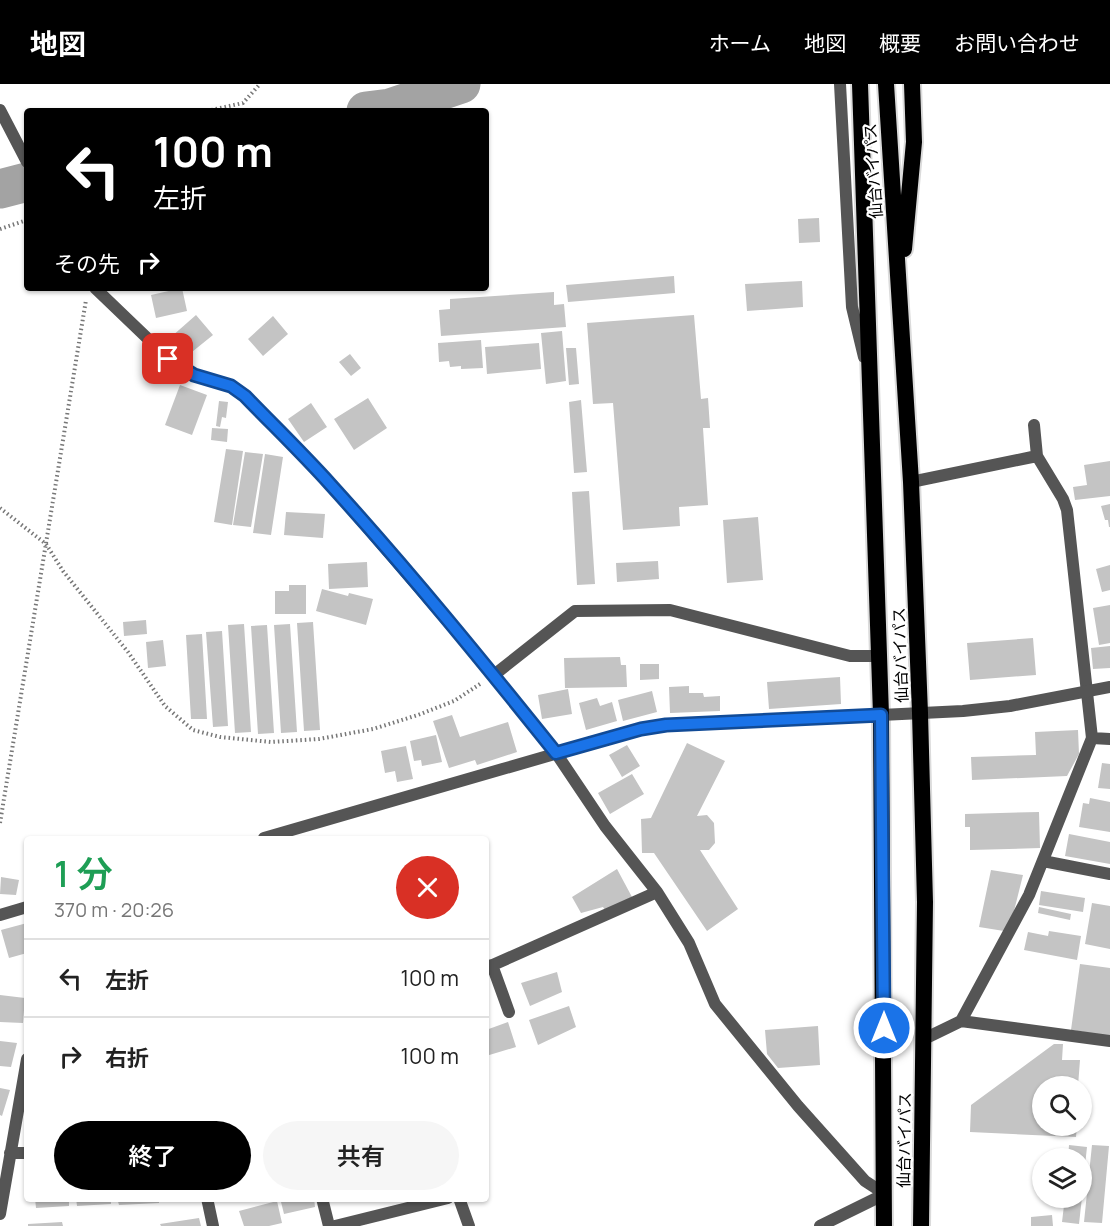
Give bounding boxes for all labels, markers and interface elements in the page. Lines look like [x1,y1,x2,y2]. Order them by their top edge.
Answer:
text: 地図 [30,24,86,62]
text: ホーム [709,29,771,57]
text: 地図 [804,29,846,57]
text: 概要 [879,29,921,57]
text: お問い合わせ [954,29,1080,57]
text: 100 m [153,122,273,180]
street label: 仙台バイパス [859,123,887,219]
icon: left [54,132,132,210]
text: 左折 [153,179,207,216]
icon: right [132,246,165,279]
text: その先 [54,249,120,279]
pin [142,333,193,384]
icon: arrive [151,342,184,375]
street label: 仙台バイパス [887,607,913,703]
text: 1 分 [54,849,112,898]
button: close [396,856,459,919]
text: 370 m · 20:26 [54,896,174,923]
icon: left [54,962,87,995]
text: 100 m [401,963,459,993]
text: 左折 [105,965,149,995]
position arrow [852,996,916,1060]
icon: right [54,1040,87,1073]
text: 100 m [401,1041,459,1071]
text: 右折 [105,1043,149,1073]
map controls [1032,1076,1092,1208]
button: search [1032,1076,1092,1136]
street label: 仙台バイパス [892,1092,916,1188]
button: 終了 [54,1121,251,1190]
button: 共有 [263,1121,459,1190]
button: layers [1032,1148,1092,1208]

